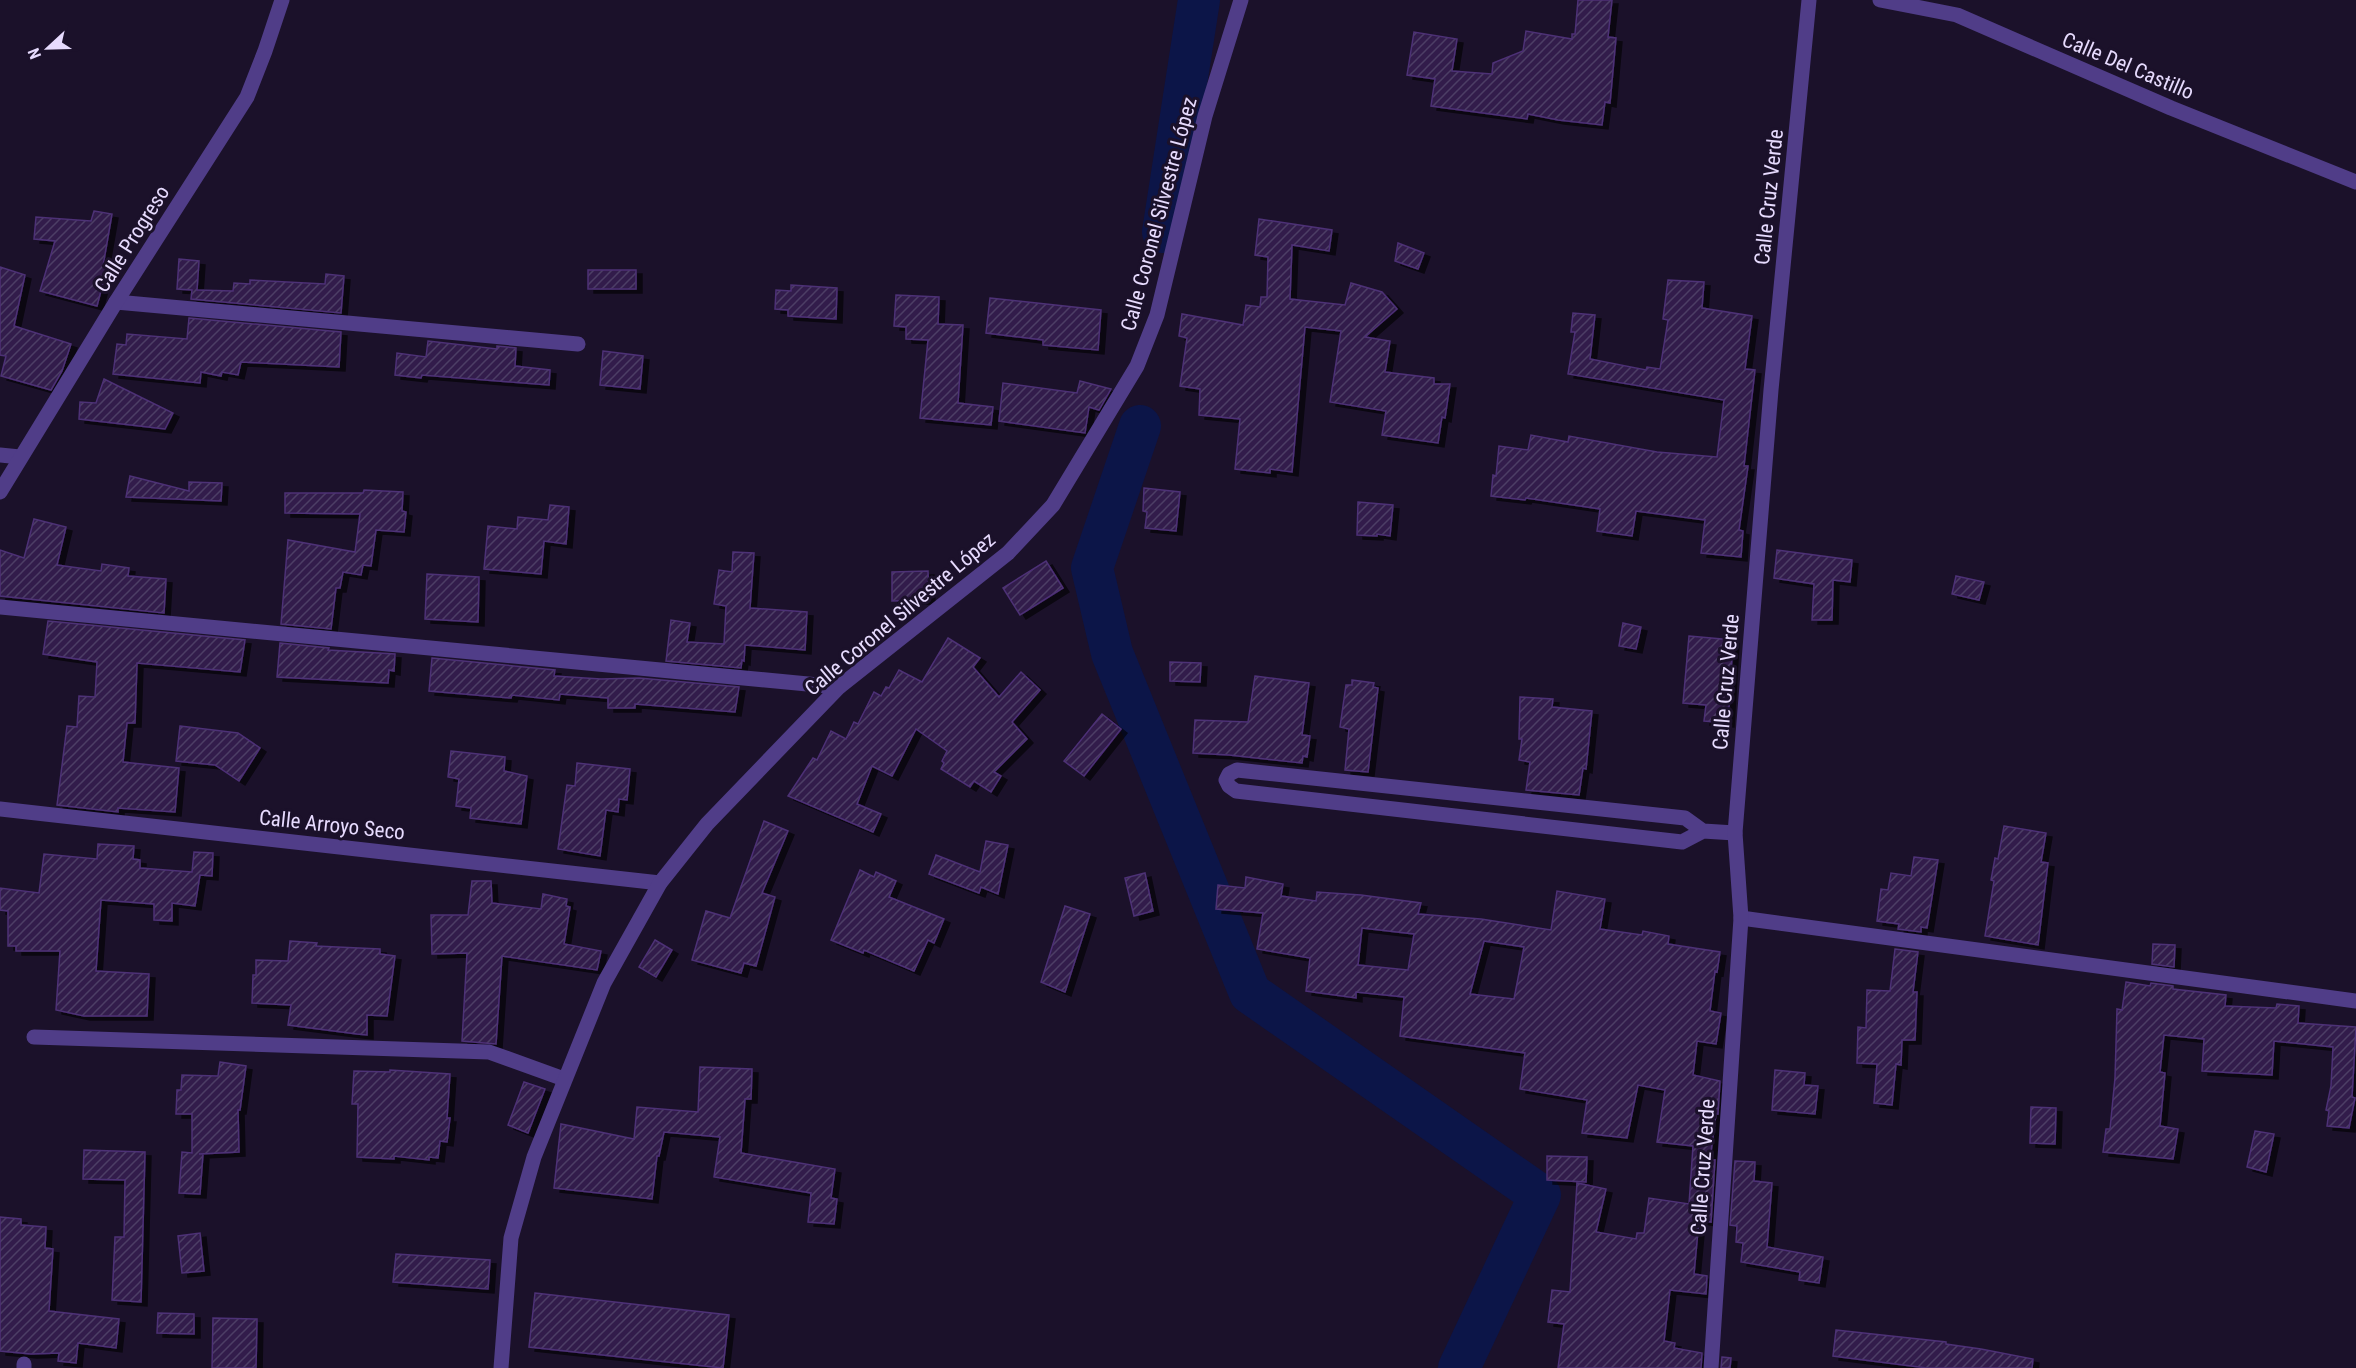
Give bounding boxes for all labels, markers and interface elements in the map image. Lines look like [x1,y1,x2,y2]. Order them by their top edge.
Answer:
north arrow [18,18,78,78]
street label: Calle Del Castillo [2059,28,2197,104]
text: N [24,45,45,62]
street label: Calle Coronel Silvestre López [1116,95,1202,333]
street label: Calle Cruz Verde [1750,128,1788,266]
street label: Calle Progreso [90,181,174,297]
street label: Calle Coronel Silvestre López [800,527,1000,701]
street label: Calle Cruz Verde [1708,613,1744,751]
street label: Calle Arroyo Seco [258,805,406,845]
street label: Calle Cruz Verde [1686,1098,1720,1236]

